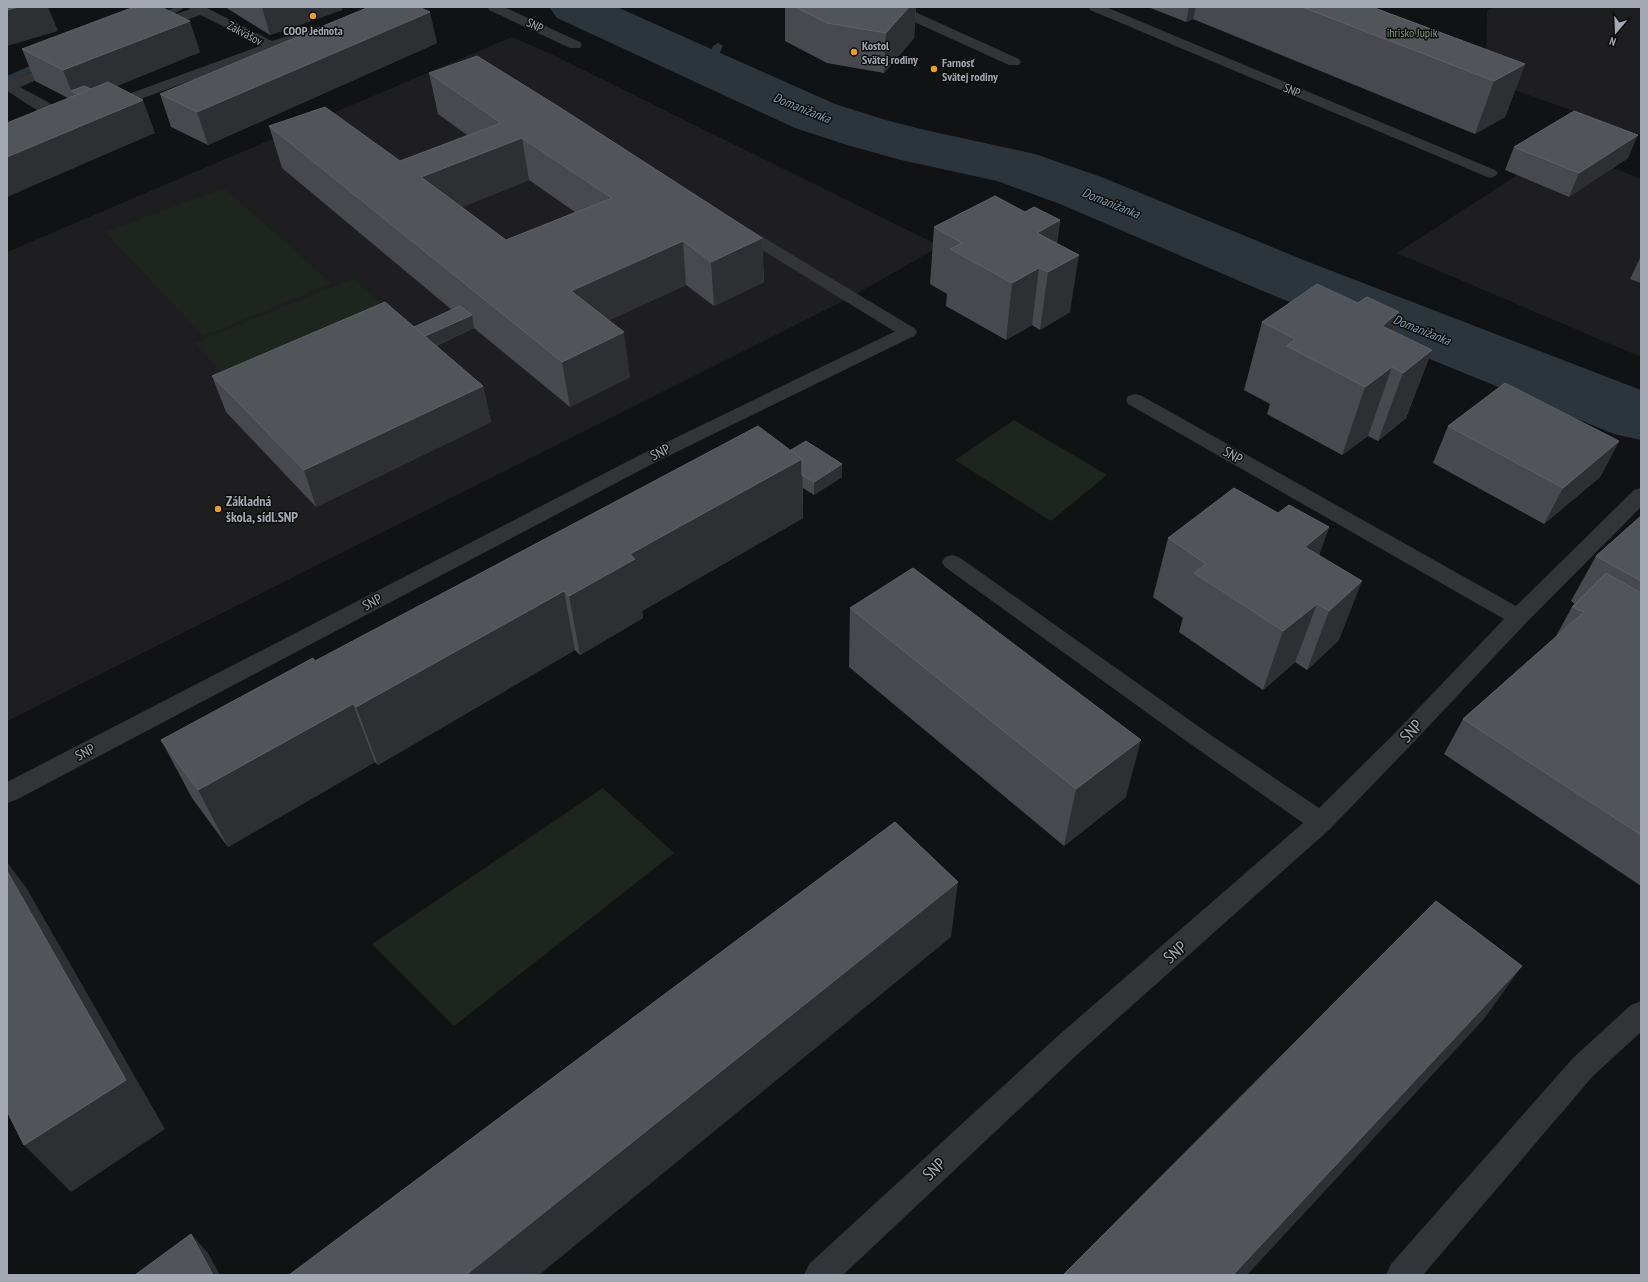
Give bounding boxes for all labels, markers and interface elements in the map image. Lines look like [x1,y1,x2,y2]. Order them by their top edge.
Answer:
marker: COOP Jednota [308,11,318,21]
north arrow [1596,12,1636,52]
street label: SNP [524,15,546,36]
street label: Zakvášov [225,18,265,49]
place label: COOP Jednota [283,23,343,38]
park label: ihrisko Jupík [1387,25,1438,40]
text: N [1608,34,1618,49]
place label: Kostol Svätej rodiny [862,38,918,67]
marker: Kostol Svätej rodiny [849,47,859,57]
place label: Farnosť Svätej rodiny [942,55,998,84]
marker: Farnosť Svätej rodiny [929,64,939,74]
street label: SNP [1281,80,1303,100]
water label: Domanižanka [771,89,834,128]
water label: Domanižanka [1080,184,1143,223]
water label: Domanižanka [1391,311,1454,350]
street label: SNP [647,440,673,464]
street label: SNP [1220,442,1246,468]
place label: Základná škola, sídl.SNP [226,492,298,526]
marker: Základná škola, sídl.SNP [213,504,223,514]
street label: SNP [359,589,385,615]
street label: SNP [1395,714,1428,747]
street label: SNP [72,739,98,765]
street label: SNP [1159,936,1192,968]
street label: SNP [918,1153,951,1185]

